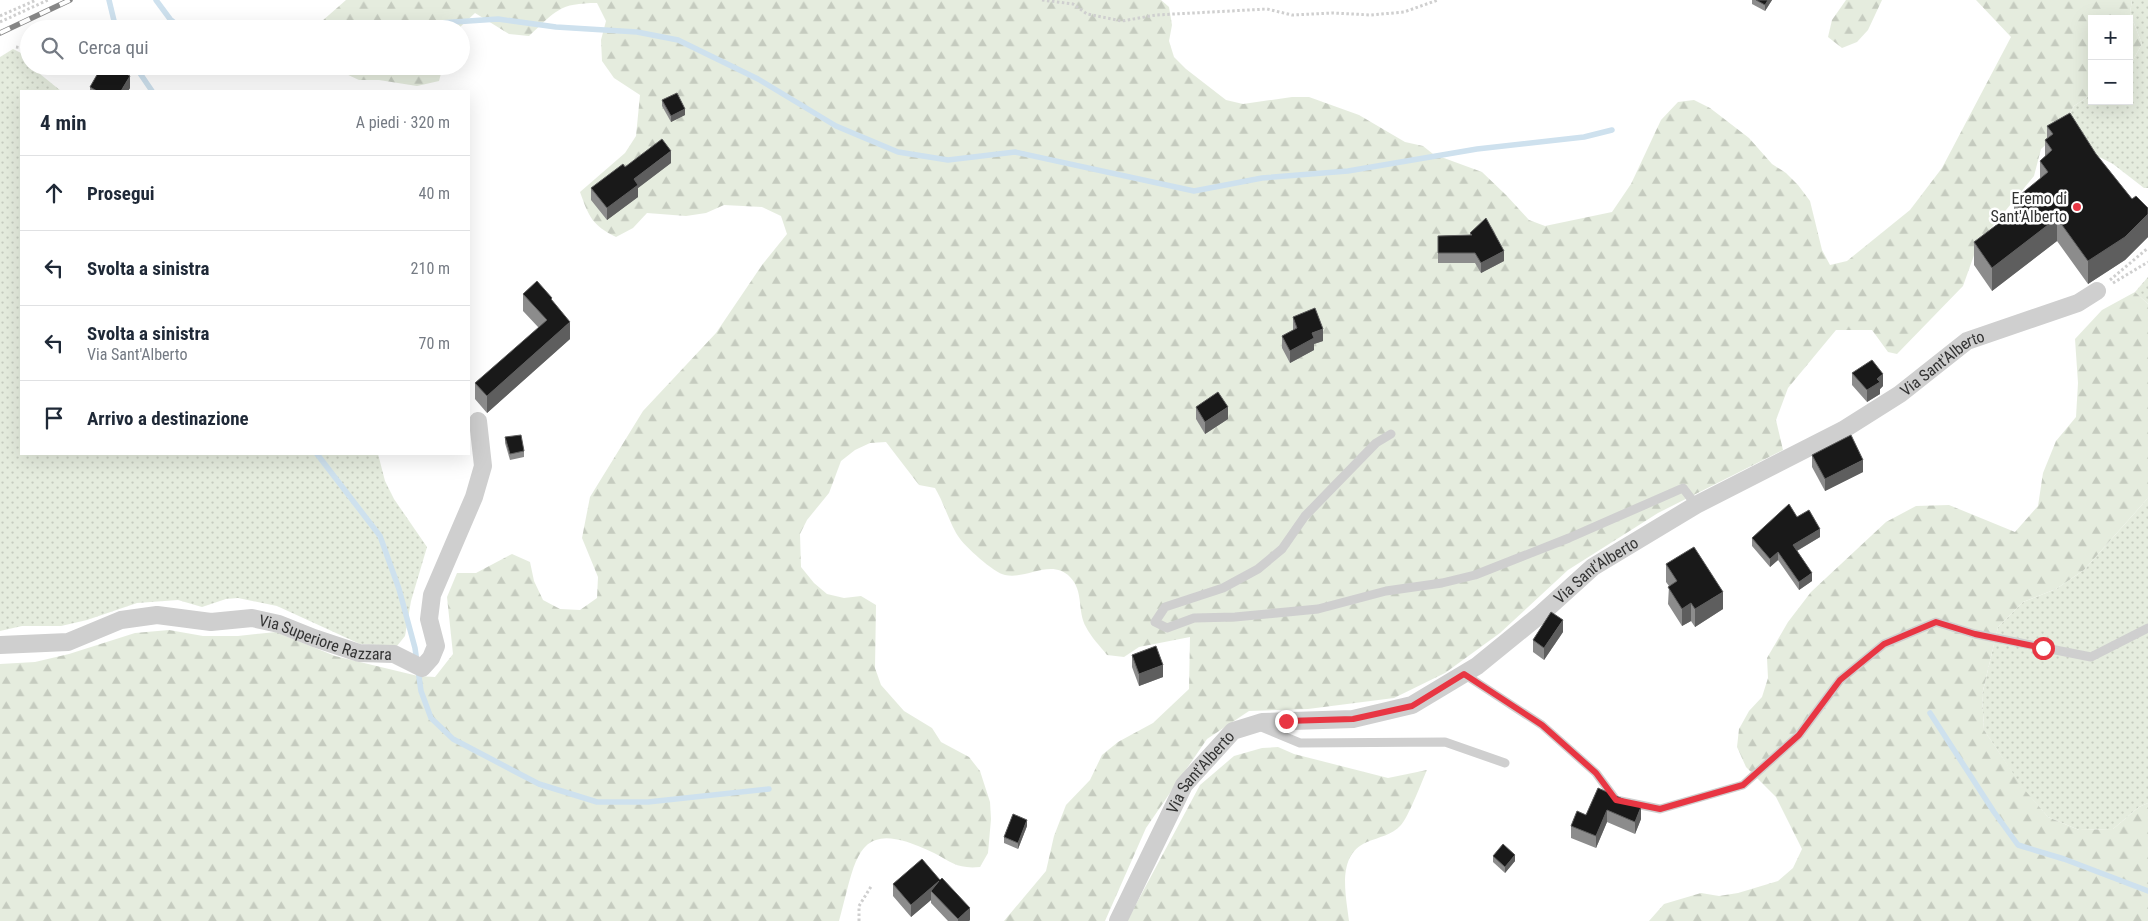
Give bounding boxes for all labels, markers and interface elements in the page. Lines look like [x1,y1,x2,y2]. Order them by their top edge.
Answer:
map controls [2088,15,2133,105]
button: + [2088,15,2133,60]
search box [20,20,470,75]
icon: search [38,34,66,62]
text: Cerca qui [78,36,149,59]
button: − [2088,60,2133,105]
text: 4 min [40,111,87,135]
text: A piedi · 320 m [356,113,450,132]
icon: ahead [40,179,68,207]
text: Prosegui [87,182,155,205]
text: 40 m [418,184,450,203]
place label: Eremo di Sant'Alberto [1991,189,2067,226]
marker: Eremo di Sant'Alberto [2071,201,2083,213]
icon: left [40,254,68,282]
text: Svolta a sinistra [87,257,209,280]
text: 210 m [411,259,450,278]
text: Svolta a sinistra [87,322,209,345]
street label: Via Sant'Alberto [1896,326,1987,400]
icon: left [40,329,68,357]
text: 70 m [418,334,450,353]
text: Via Sant'Alberto [87,345,187,364]
icon: arrive [40,404,68,432]
text: Arrivo a destinazione [87,407,249,430]
street label: Via Sant'Alberto [1550,533,1641,607]
street label: Via Superiore Razzara [257,610,392,663]
route start [2032,637,2055,660]
route end [1275,710,1298,733]
street label: Via Sant'Alberto [1162,727,1238,817]

